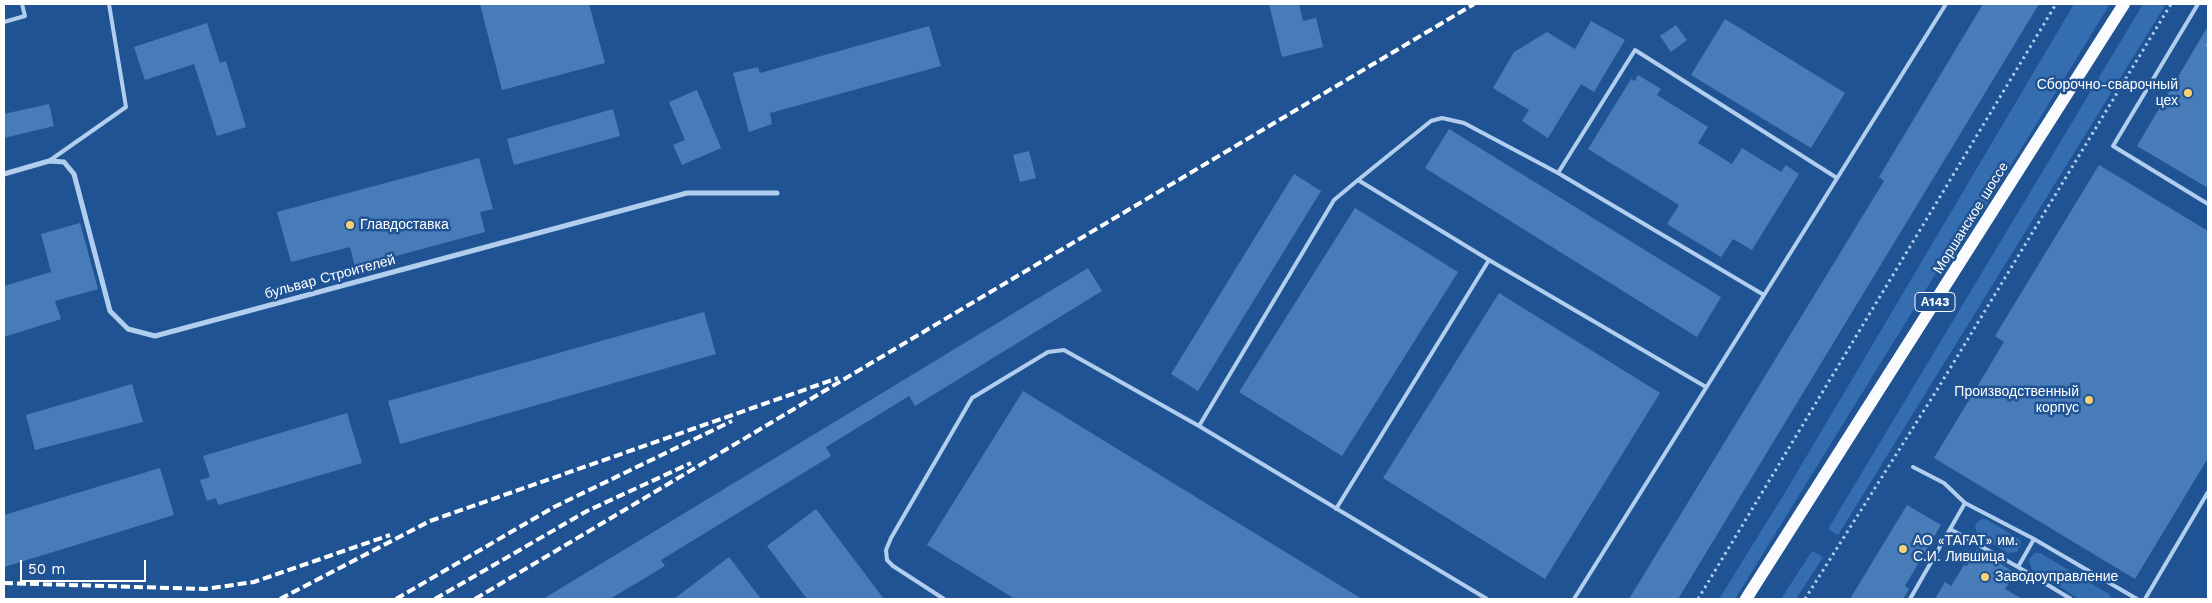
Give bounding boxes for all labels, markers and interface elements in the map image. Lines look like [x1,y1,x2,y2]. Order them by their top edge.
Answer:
place label: Сборочно-сварочный цех [2037,77,2178,110]
marker: Сборочно-сварочный цех [2182,87,2194,99]
street label: Моршанское шоссе [1930,159,2012,277]
place label: Главдоставка [360,217,449,233]
marker: Главдоставка [344,219,356,231]
street label: бульвар Строителей [263,251,397,303]
road number: А143 [1915,292,1955,312]
place label: Производственный корпус [1954,384,2079,417]
marker: Производственный корпус [2083,394,2095,406]
place label: АО «ТАГАТ» им. С.И. Лившица [1913,533,2018,566]
marker: АО «ТАГАТ» им. С.И. Лившица [1897,543,1909,555]
scale bar [22,550,149,582]
text: 50 m [28,560,65,578]
place label: Заводоуправление [1995,569,2118,585]
marker: Заводоуправление [1979,571,1991,583]

